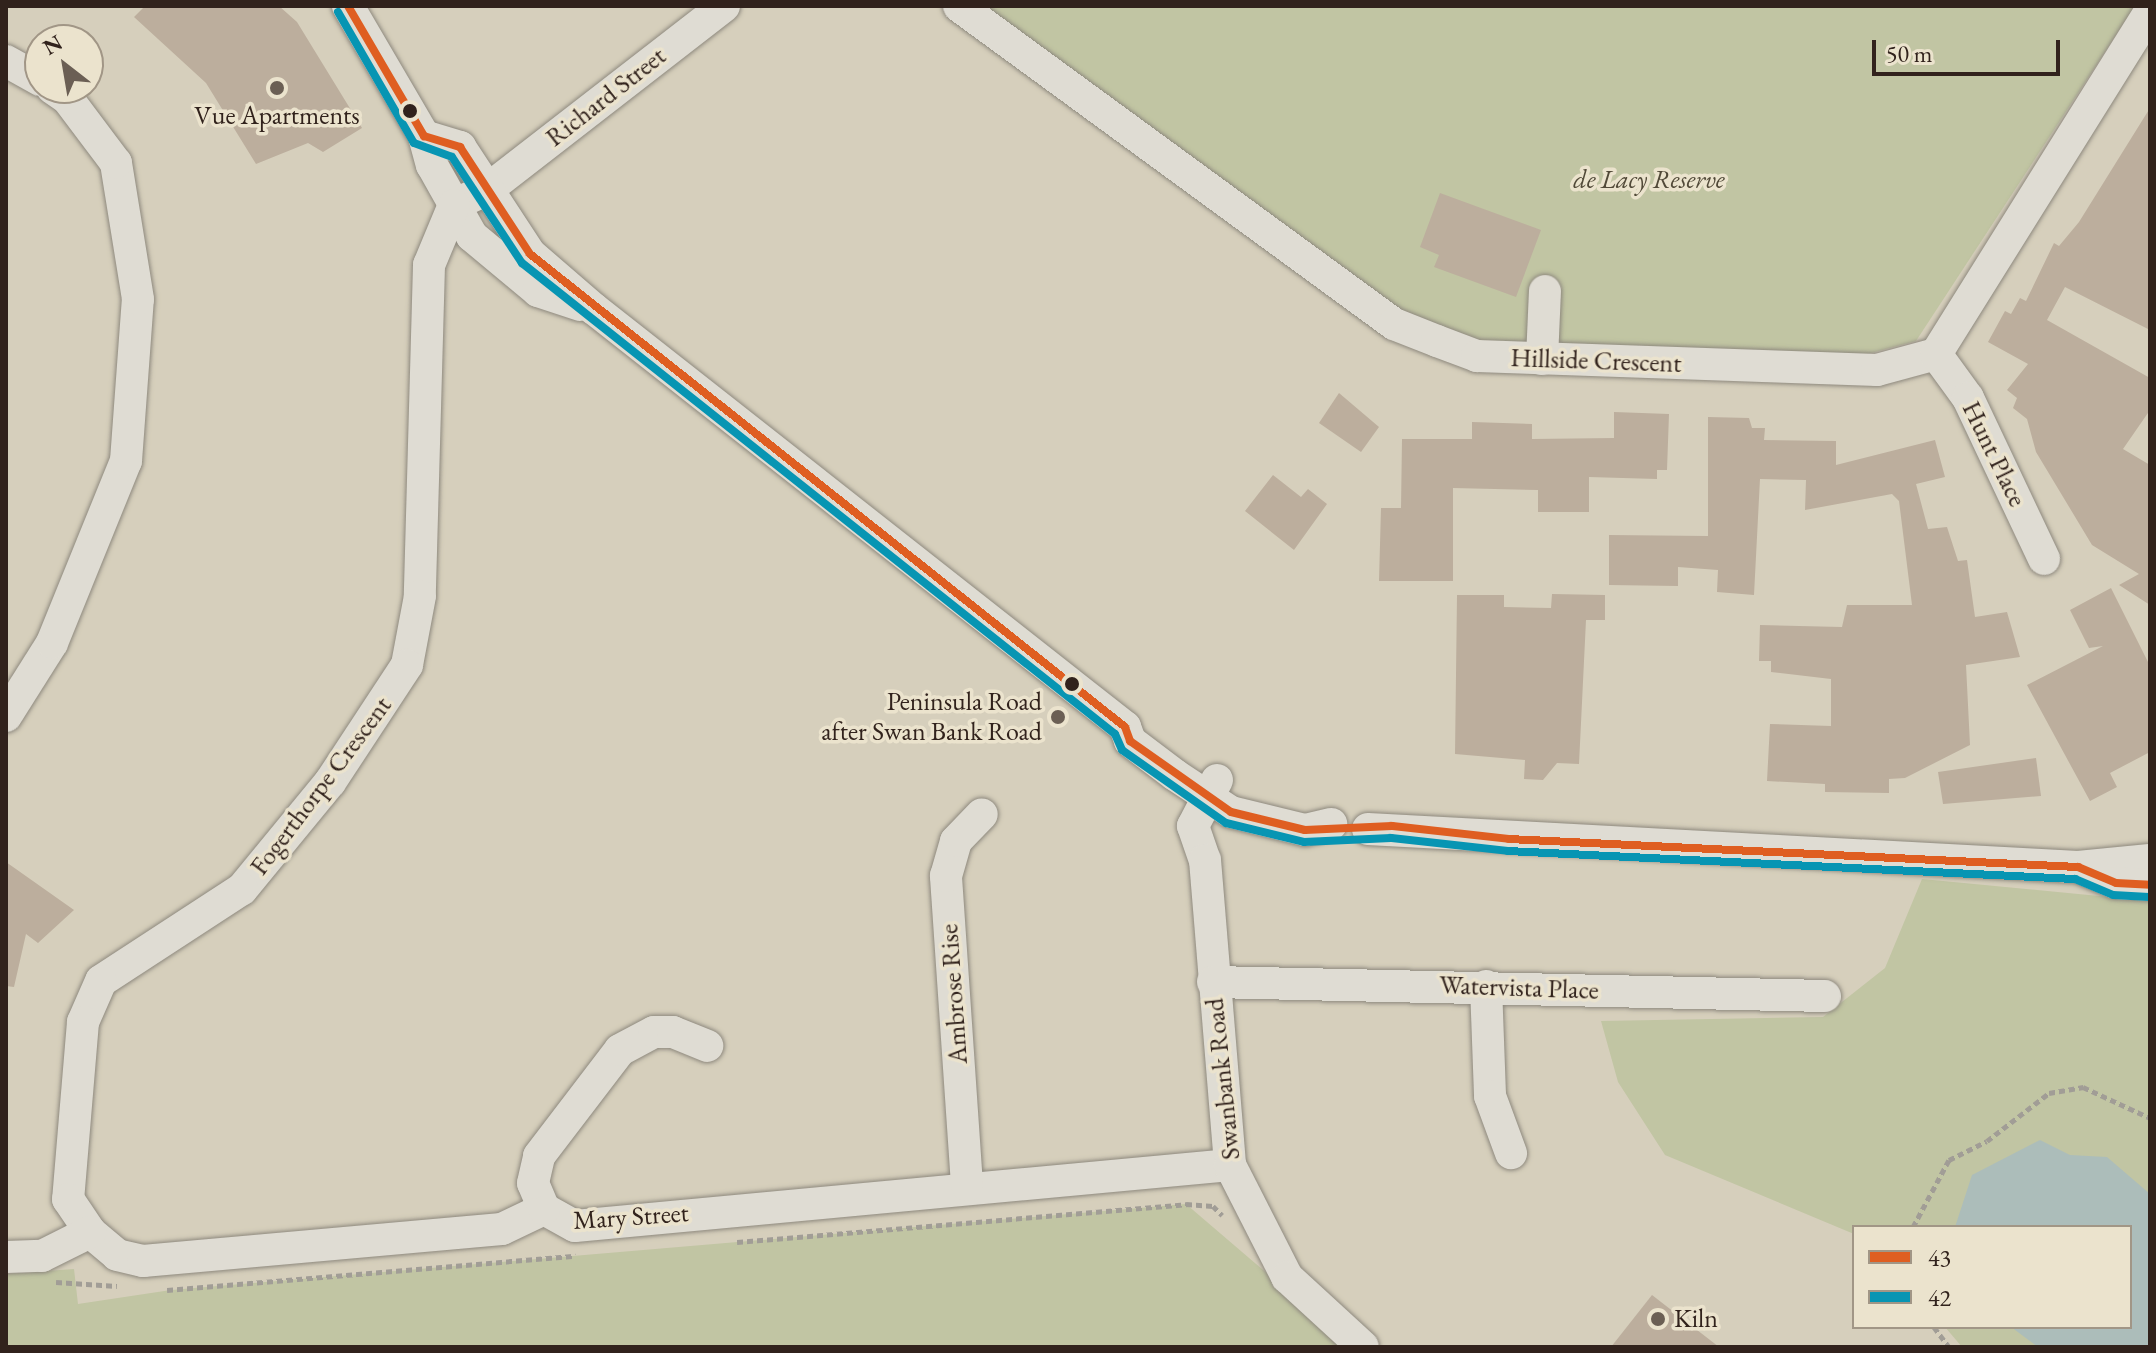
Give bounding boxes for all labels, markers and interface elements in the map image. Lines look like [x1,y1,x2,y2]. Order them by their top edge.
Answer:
north arrow [24,24,104,104]
scale bar [1876,24,2064,74]
text: N [37,28,68,62]
text: 50 m [1886,38,1933,69]
street label: Richard Street [540,41,672,153]
marker: Vue Apartments [268,79,286,97]
place label: Vue Apartments [194,100,360,132]
unlabelled marker [402,103,418,119]
park label: de Lacy Reserve [1573,164,1725,196]
street label: Hillside Crescent [1510,342,1682,380]
street label: Hunt Place [1955,396,2033,512]
unlabelled marker [1064,676,1080,692]
place label: Peninsula Road after Swan Bank Road [821,686,1042,748]
street label: Fogerthorpe Crescent [244,691,398,881]
marker: Peninsula Road after Swan Bank Road [1049,708,1067,726]
street label: Ambrose Rise [934,923,974,1065]
street label: Watervista Place [1439,970,1599,1006]
street label: Swanbank Road [1199,997,1247,1161]
street label: Mary Street [572,1197,690,1237]
legend [1852,1225,2132,1329]
text: 43 [1928,1242,1951,1273]
text: 42 [1928,1282,1951,1313]
place label: Kiln [1674,1303,1718,1335]
marker: Kiln [1649,1310,1667,1328]

